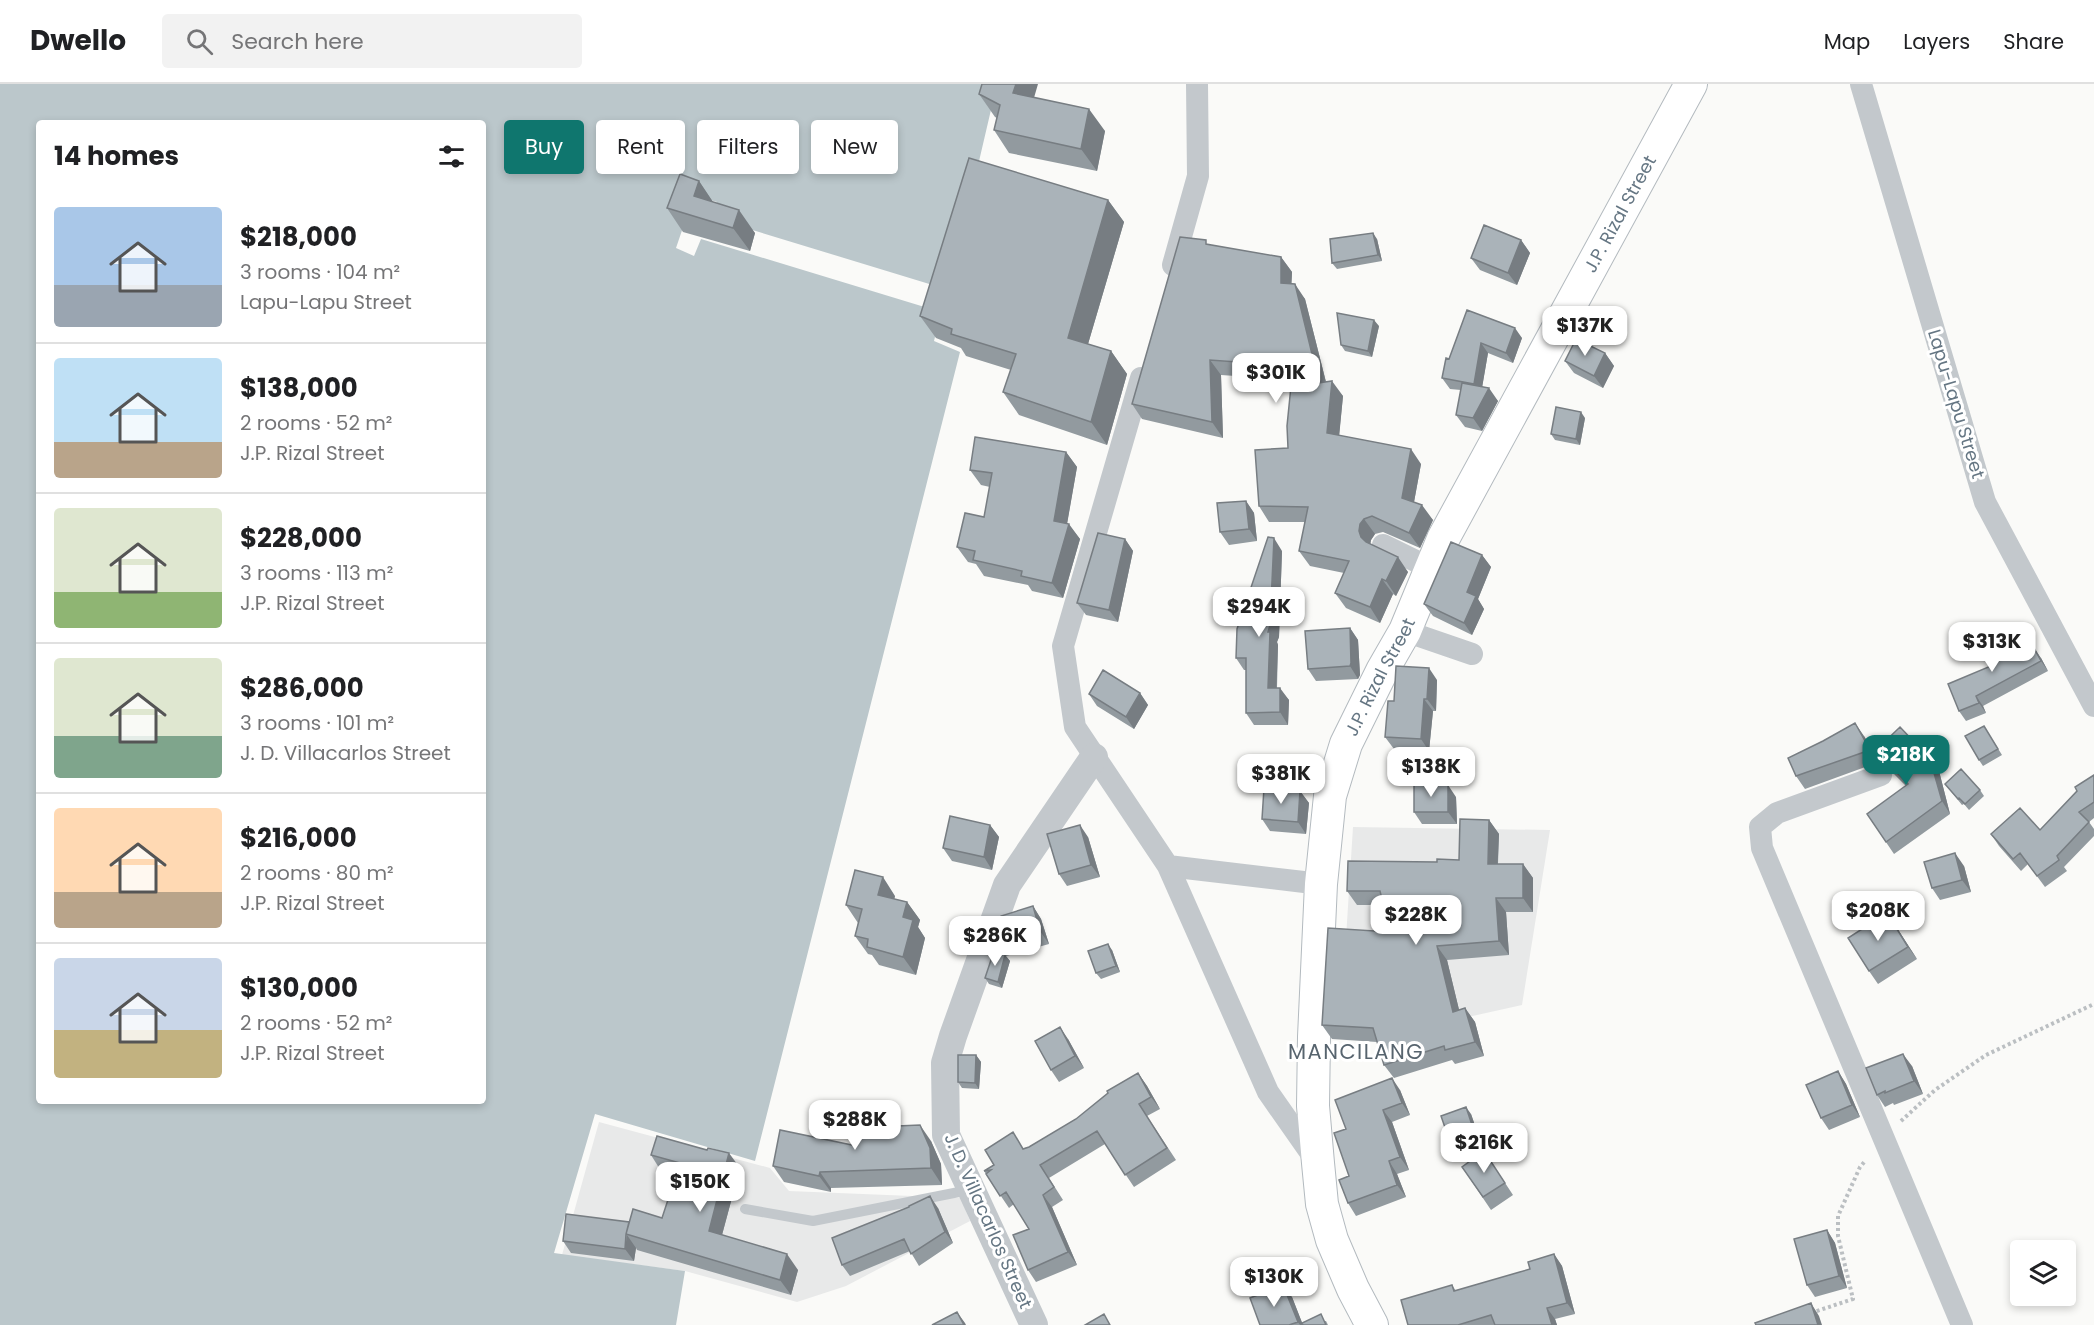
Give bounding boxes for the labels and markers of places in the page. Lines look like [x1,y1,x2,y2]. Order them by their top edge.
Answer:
pin: $137K [1543,306,1627,357]
pin: $301K [1234,353,1318,404]
pin: $294K [1217,587,1301,638]
pin: $313K [1950,622,2034,673]
pin: $218K [1864,735,1948,786]
pin: $138K [1389,747,1473,798]
pin: $381K [1239,754,1323,805]
pin: $208K [1836,891,1920,942]
pin: $228K [1374,895,1458,946]
pin: $286K [953,916,1037,967]
pin: $288K [813,1100,897,1151]
pin: $216K [1442,1123,1526,1174]
pin: $150K [658,1162,742,1213]
pin: $130K [1232,1257,1316,1308]

